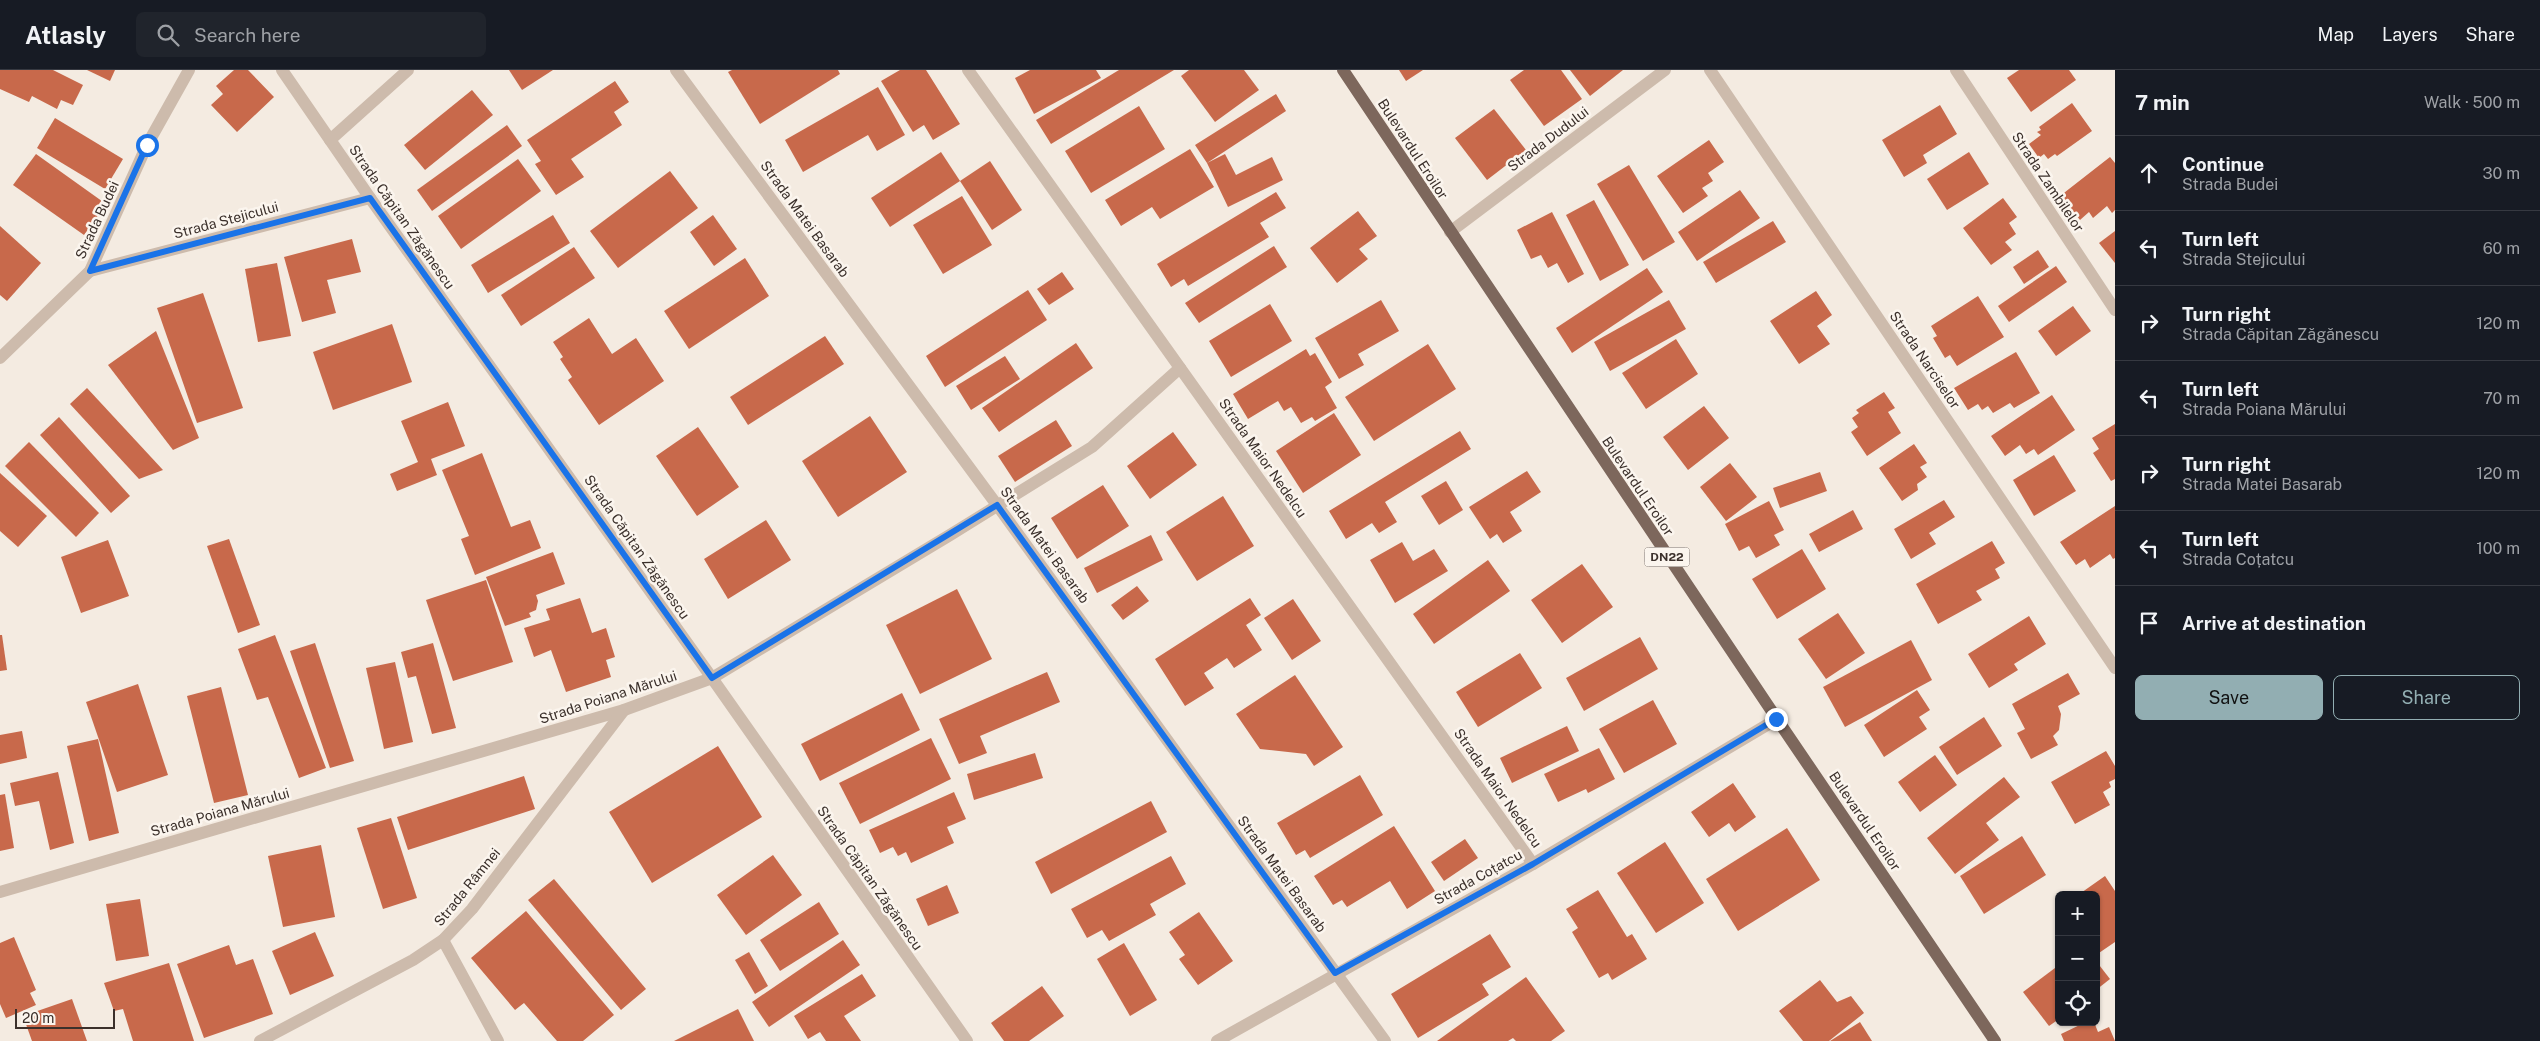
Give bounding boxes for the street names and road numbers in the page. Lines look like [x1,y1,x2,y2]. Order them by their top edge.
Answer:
street label: Bulevardul Eroilor [1375,96,1451,202]
street label: Strada Dudului [1504,103,1592,175]
street label: Strada Zambilelor [2009,129,2087,235]
street label: Strada Căpitan Zăgănescu [346,142,458,292]
street label: Strada Matei Basarab [757,158,853,280]
street label: Strada Budei [72,178,122,262]
street label: Strada Stejicului [172,198,280,242]
street label: Strada Narciselor [1887,308,1963,412]
street label: Strada Maior Nedelcu [1216,395,1310,521]
street label: Bulevardul Eroilor [1599,433,1677,539]
street label: Strada Căpitan Zăgănescu [581,472,693,622]
street label: Strada Matei Basarab [997,484,1093,606]
road number: DN22 [1644,548,1690,567]
street label: Strada Poiana Mărului [537,667,679,727]
street label: Strada Maior Nedelcu [1451,725,1545,851]
street label: Bulevardul Eroilor [1826,768,1904,874]
street label: Strada Poiana Mărului [149,785,291,839]
street label: Strada Căpitan Zăgănescu [814,803,926,953]
street label: Strada Matei Basarab [1234,813,1330,935]
street label: Strada Râmnei [431,845,503,929]
street label: Strada Coțatcu [1431,846,1525,908]

